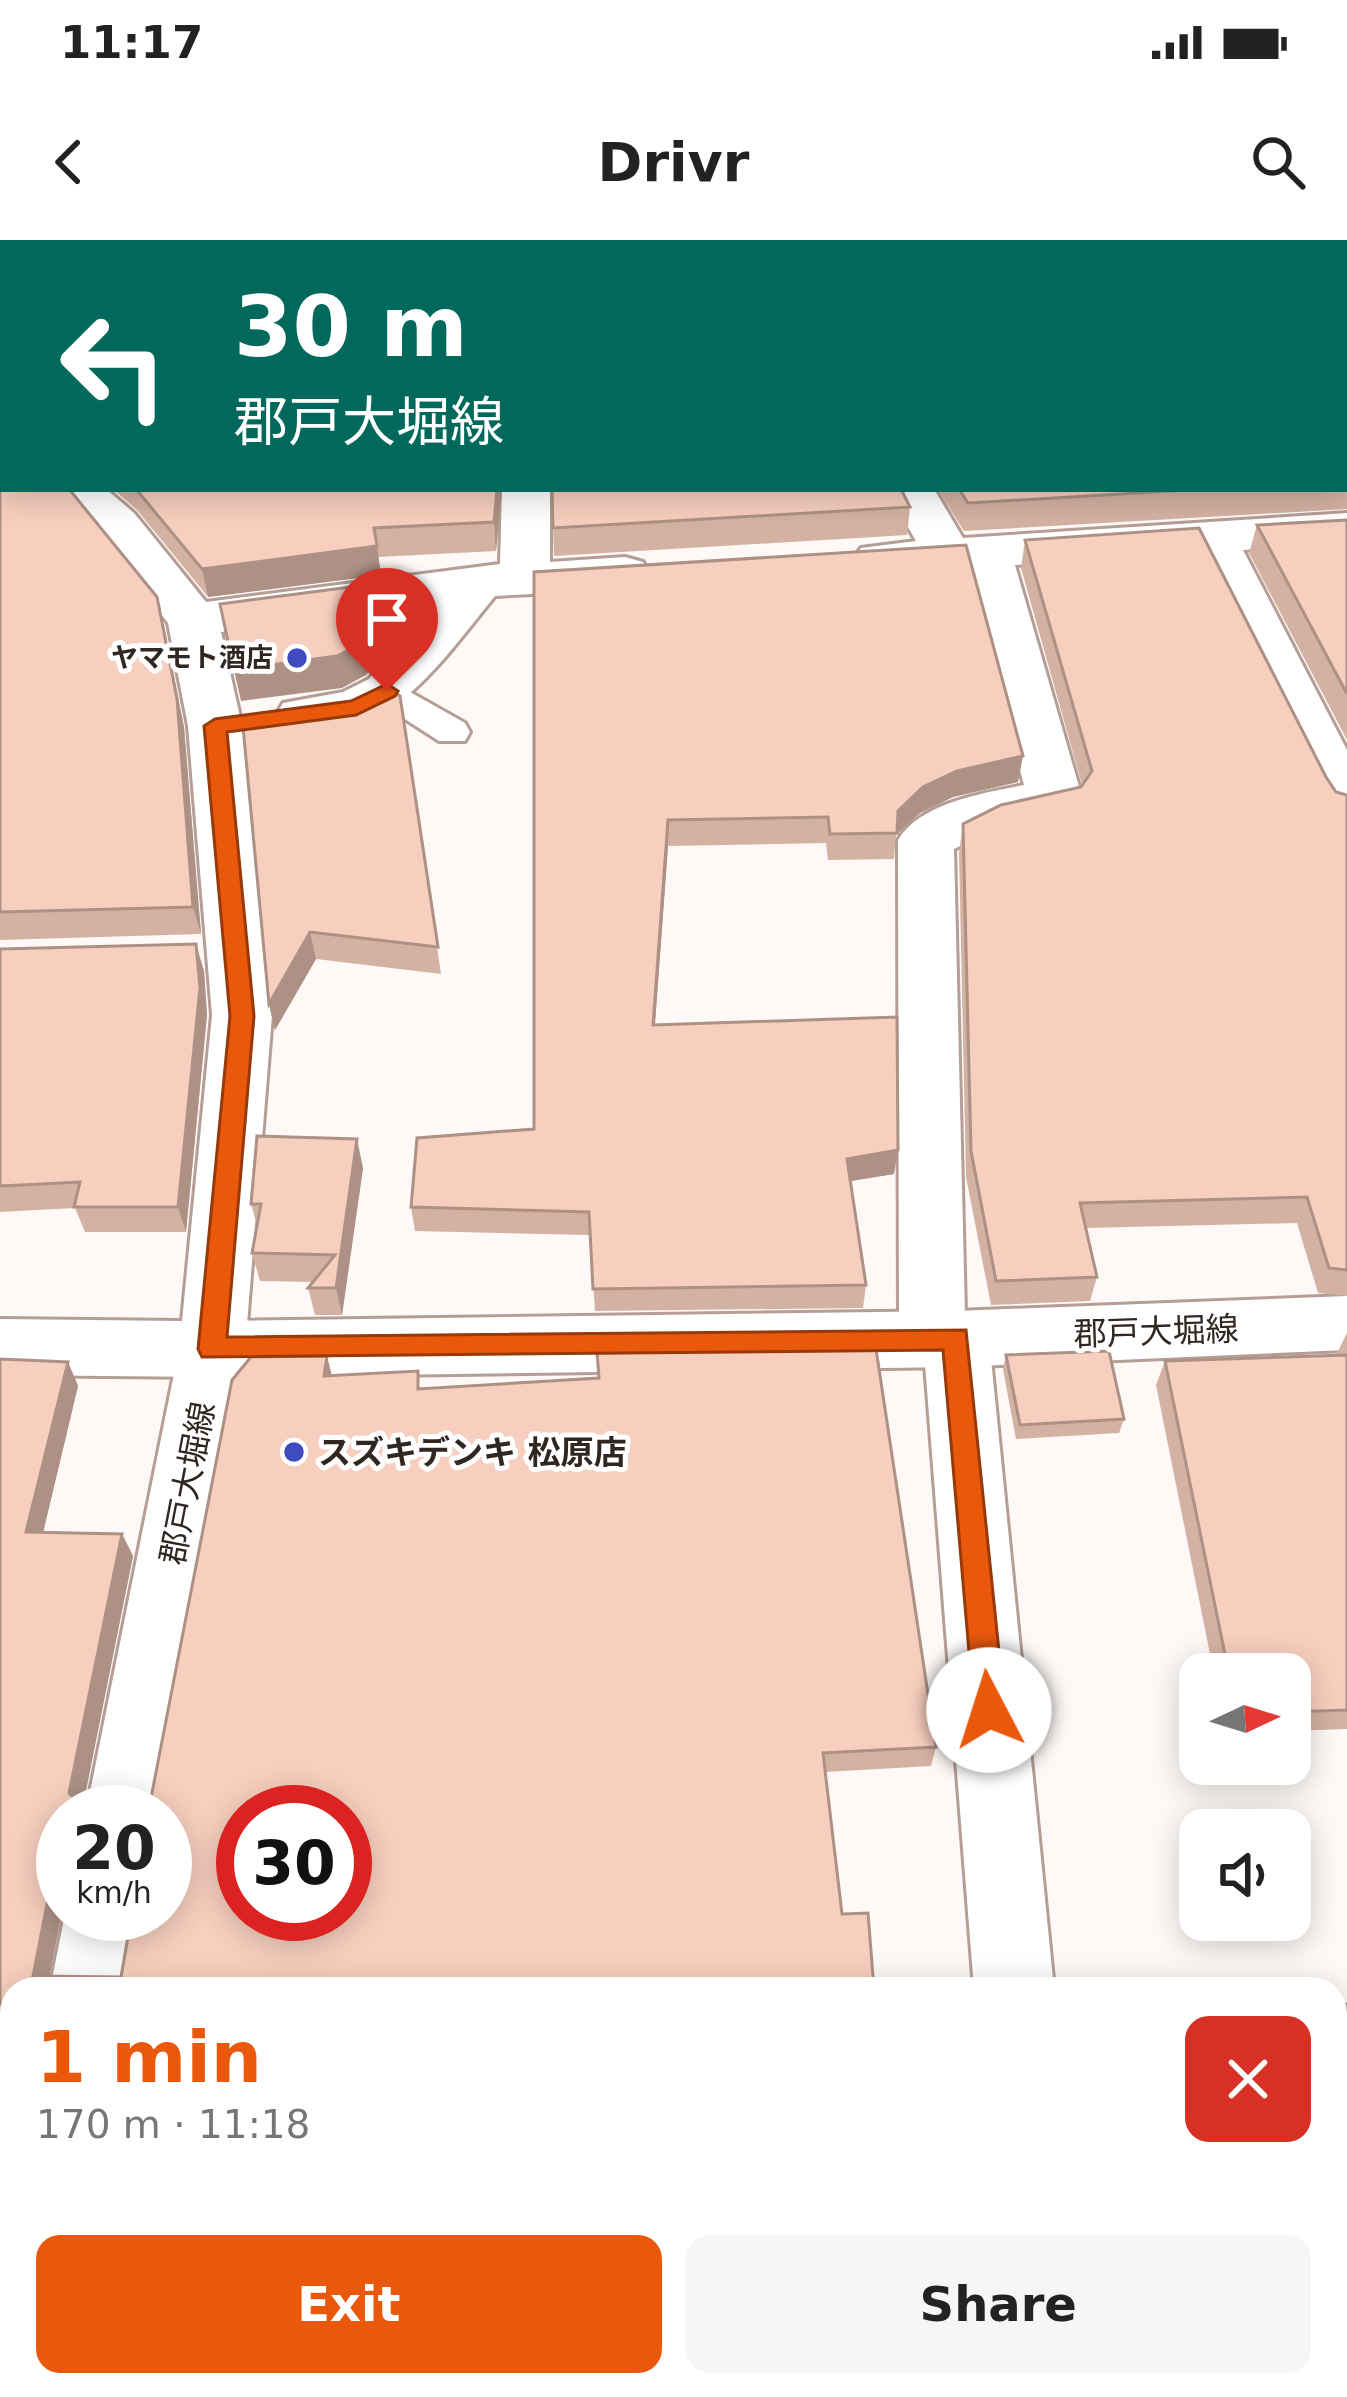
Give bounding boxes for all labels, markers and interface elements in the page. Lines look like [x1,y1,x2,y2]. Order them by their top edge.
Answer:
text: 11:17 [60,16,203,69]
icon: back [36,129,102,195]
icon: search [1245,129,1311,195]
text: Drivr [598,131,749,194]
text: 30 m [234,278,468,376]
icon: left [36,288,192,444]
text: 郡戸大堀線 [234,391,504,454]
pin [336,568,438,691]
icon: arrive [354,586,420,652]
place label: ヤマモト酒店 [111,642,273,673]
marker: ヤマモト酒店 [284,645,310,671]
street label: 郡戸大堀線 [1073,1309,1239,1354]
street label: 郡戸大堀線 [153,1398,222,1568]
place label: スズキデンキ 松原店 [318,1433,627,1472]
marker: スズキデンキ 松原店 [281,1439,307,1465]
position arrow [926,1647,1052,1773]
north arrow [1179,1653,1311,1785]
map controls [1179,1653,1311,1941]
speed limit sign: 30 [216,1785,372,1941]
button: sound [1179,1809,1311,1941]
text: 20 [72,1813,156,1883]
text: km/h [76,1875,152,1910]
text: 1 min [36,2015,262,2099]
button: close [1185,2016,1311,2142]
text: 170 m · 11:18 [36,2102,310,2147]
button: Exit [36,2235,662,2373]
button: Share [686,2235,1311,2373]

